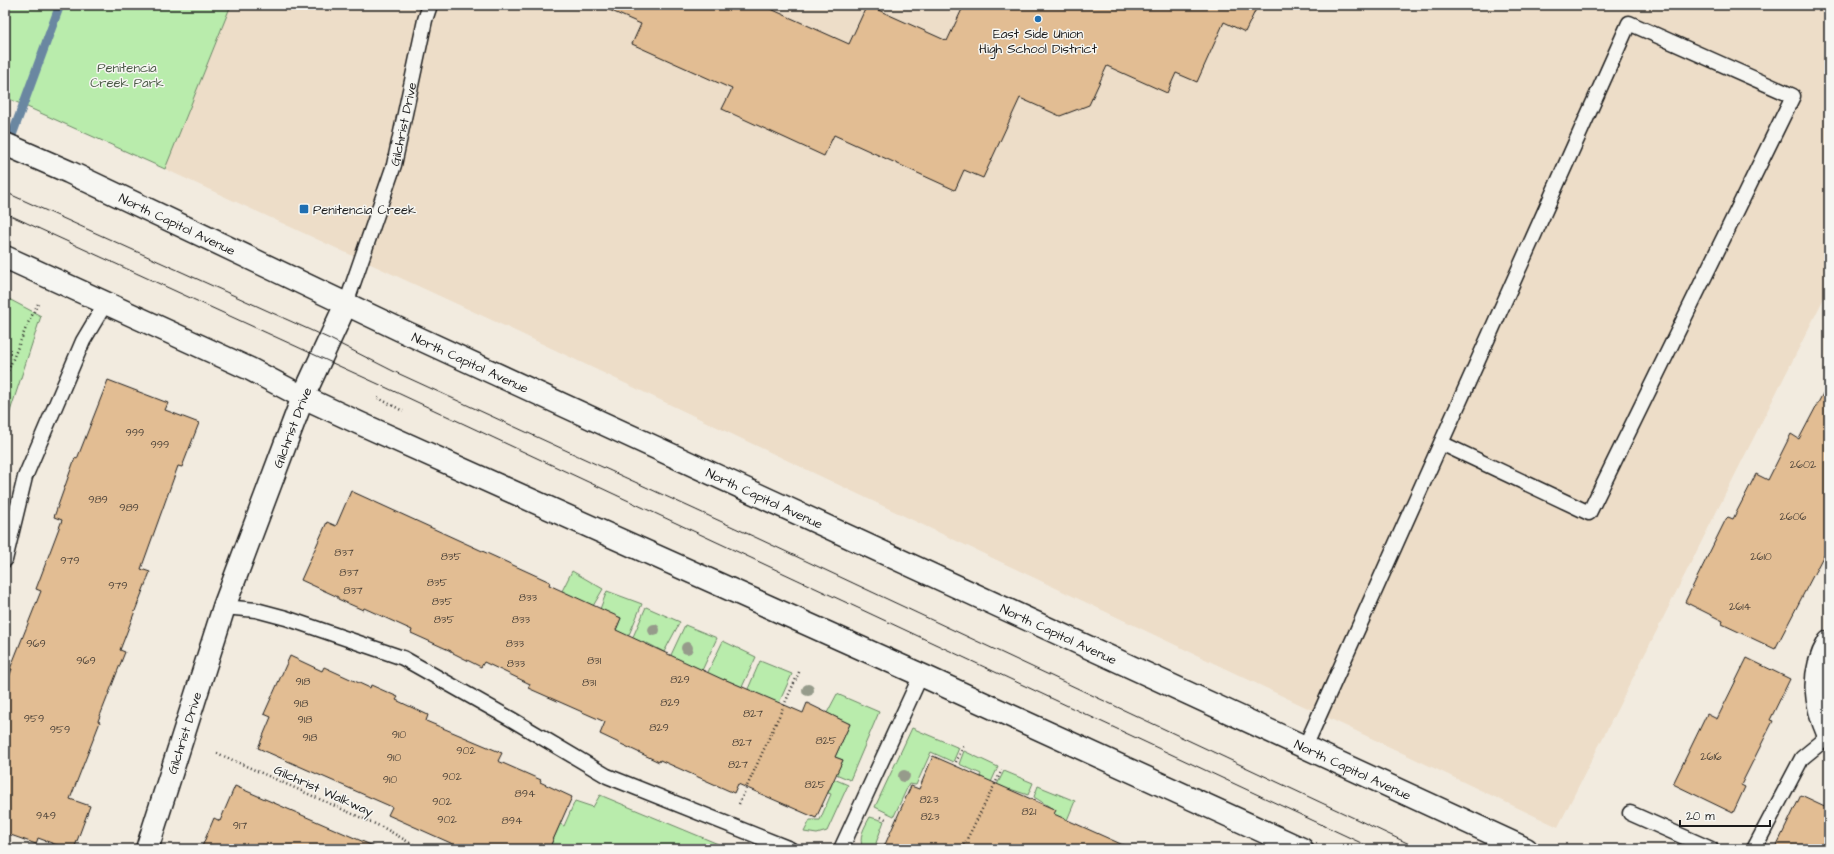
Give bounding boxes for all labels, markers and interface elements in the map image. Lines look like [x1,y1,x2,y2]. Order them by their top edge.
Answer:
marker: East Side Union High School District [1033,14,1043,24]
place label: East Side Union High School District [979,25,1098,59]
park label: Penitencia Creek Park [90,59,164,92]
street label: Gilchrist Drive [386,81,421,168]
street label: North Capitol Avenue [116,189,238,260]
place label: Penitencia Creek [313,201,416,219]
marker: Penitencia Creek [298,203,310,215]
street label: North Capitol Avenue [409,328,531,398]
street label: Gilchrist Drive [269,384,316,471]
house number: 999 [126,425,144,440]
house number: 999 [151,437,169,452]
house number: 2602 [1790,457,1817,472]
street label: North Capitol Avenue [703,464,825,534]
house number: 989 [88,492,108,507]
house number: 989 [119,500,139,515]
house number: 2606 [1779,509,1807,524]
house number: 837 [334,545,354,560]
house number: 835 [441,549,461,564]
house number: 2610 [1750,549,1772,564]
house number: 979 [60,553,80,568]
house number: 837 [339,565,359,580]
house number: 835 [427,575,447,590]
house number: 979 [108,578,128,593]
house number: 837 [343,583,363,598]
house number: 833 [519,590,538,605]
house number: 835 [432,594,452,609]
house number: 2614 [1729,599,1752,614]
street label: North Capitol Avenue [997,600,1120,669]
house number: 835 [434,612,454,627]
house number: 833 [512,612,531,627]
house number: 969 [26,636,46,651]
house number: 833 [506,636,525,651]
house number: 969 [76,653,96,668]
house number: 831 [587,653,602,668]
house number: 833 [507,656,526,671]
house number: 829 [670,672,690,687]
house number: 918 [296,674,310,689]
house number: 831 [582,675,597,690]
street label: Gilchrist Drive [163,690,206,776]
house number: 829 [660,695,680,710]
house number: 918 [294,696,308,711]
house number: 827 [743,706,763,721]
house number: 959 [24,711,44,726]
house number: 918 [298,712,312,727]
house number: 829 [649,720,669,735]
house number: 959 [50,722,70,737]
house number: 910 [392,727,406,742]
house number: 918 [303,730,317,745]
house number: 825 [815,733,837,748]
house number: 827 [732,735,752,750]
street label: North Capitol Avenue [1291,735,1414,805]
house number: 902 [456,743,476,758]
house number: 2616 [1700,749,1722,764]
house number: 910 [387,750,401,765]
house number: 827 [728,757,748,772]
street label: Gilchrist Walkway [271,761,376,822]
house number: 902 [442,769,462,784]
house number: 910 [383,772,397,787]
house number: 825 [804,777,826,792]
house number: 894 [515,786,536,801]
house number: 823 [919,792,939,807]
house number: 902 [432,794,452,809]
scale bar [1680,802,1770,828]
house number: 821 [1022,804,1037,819]
house number: 949 [36,808,56,823]
text: 20 m [1686,808,1715,825]
house number: 823 [920,809,940,824]
house number: 902 [437,812,457,827]
house number: 894 [502,813,523,828]
house number: 917 [233,818,247,833]

